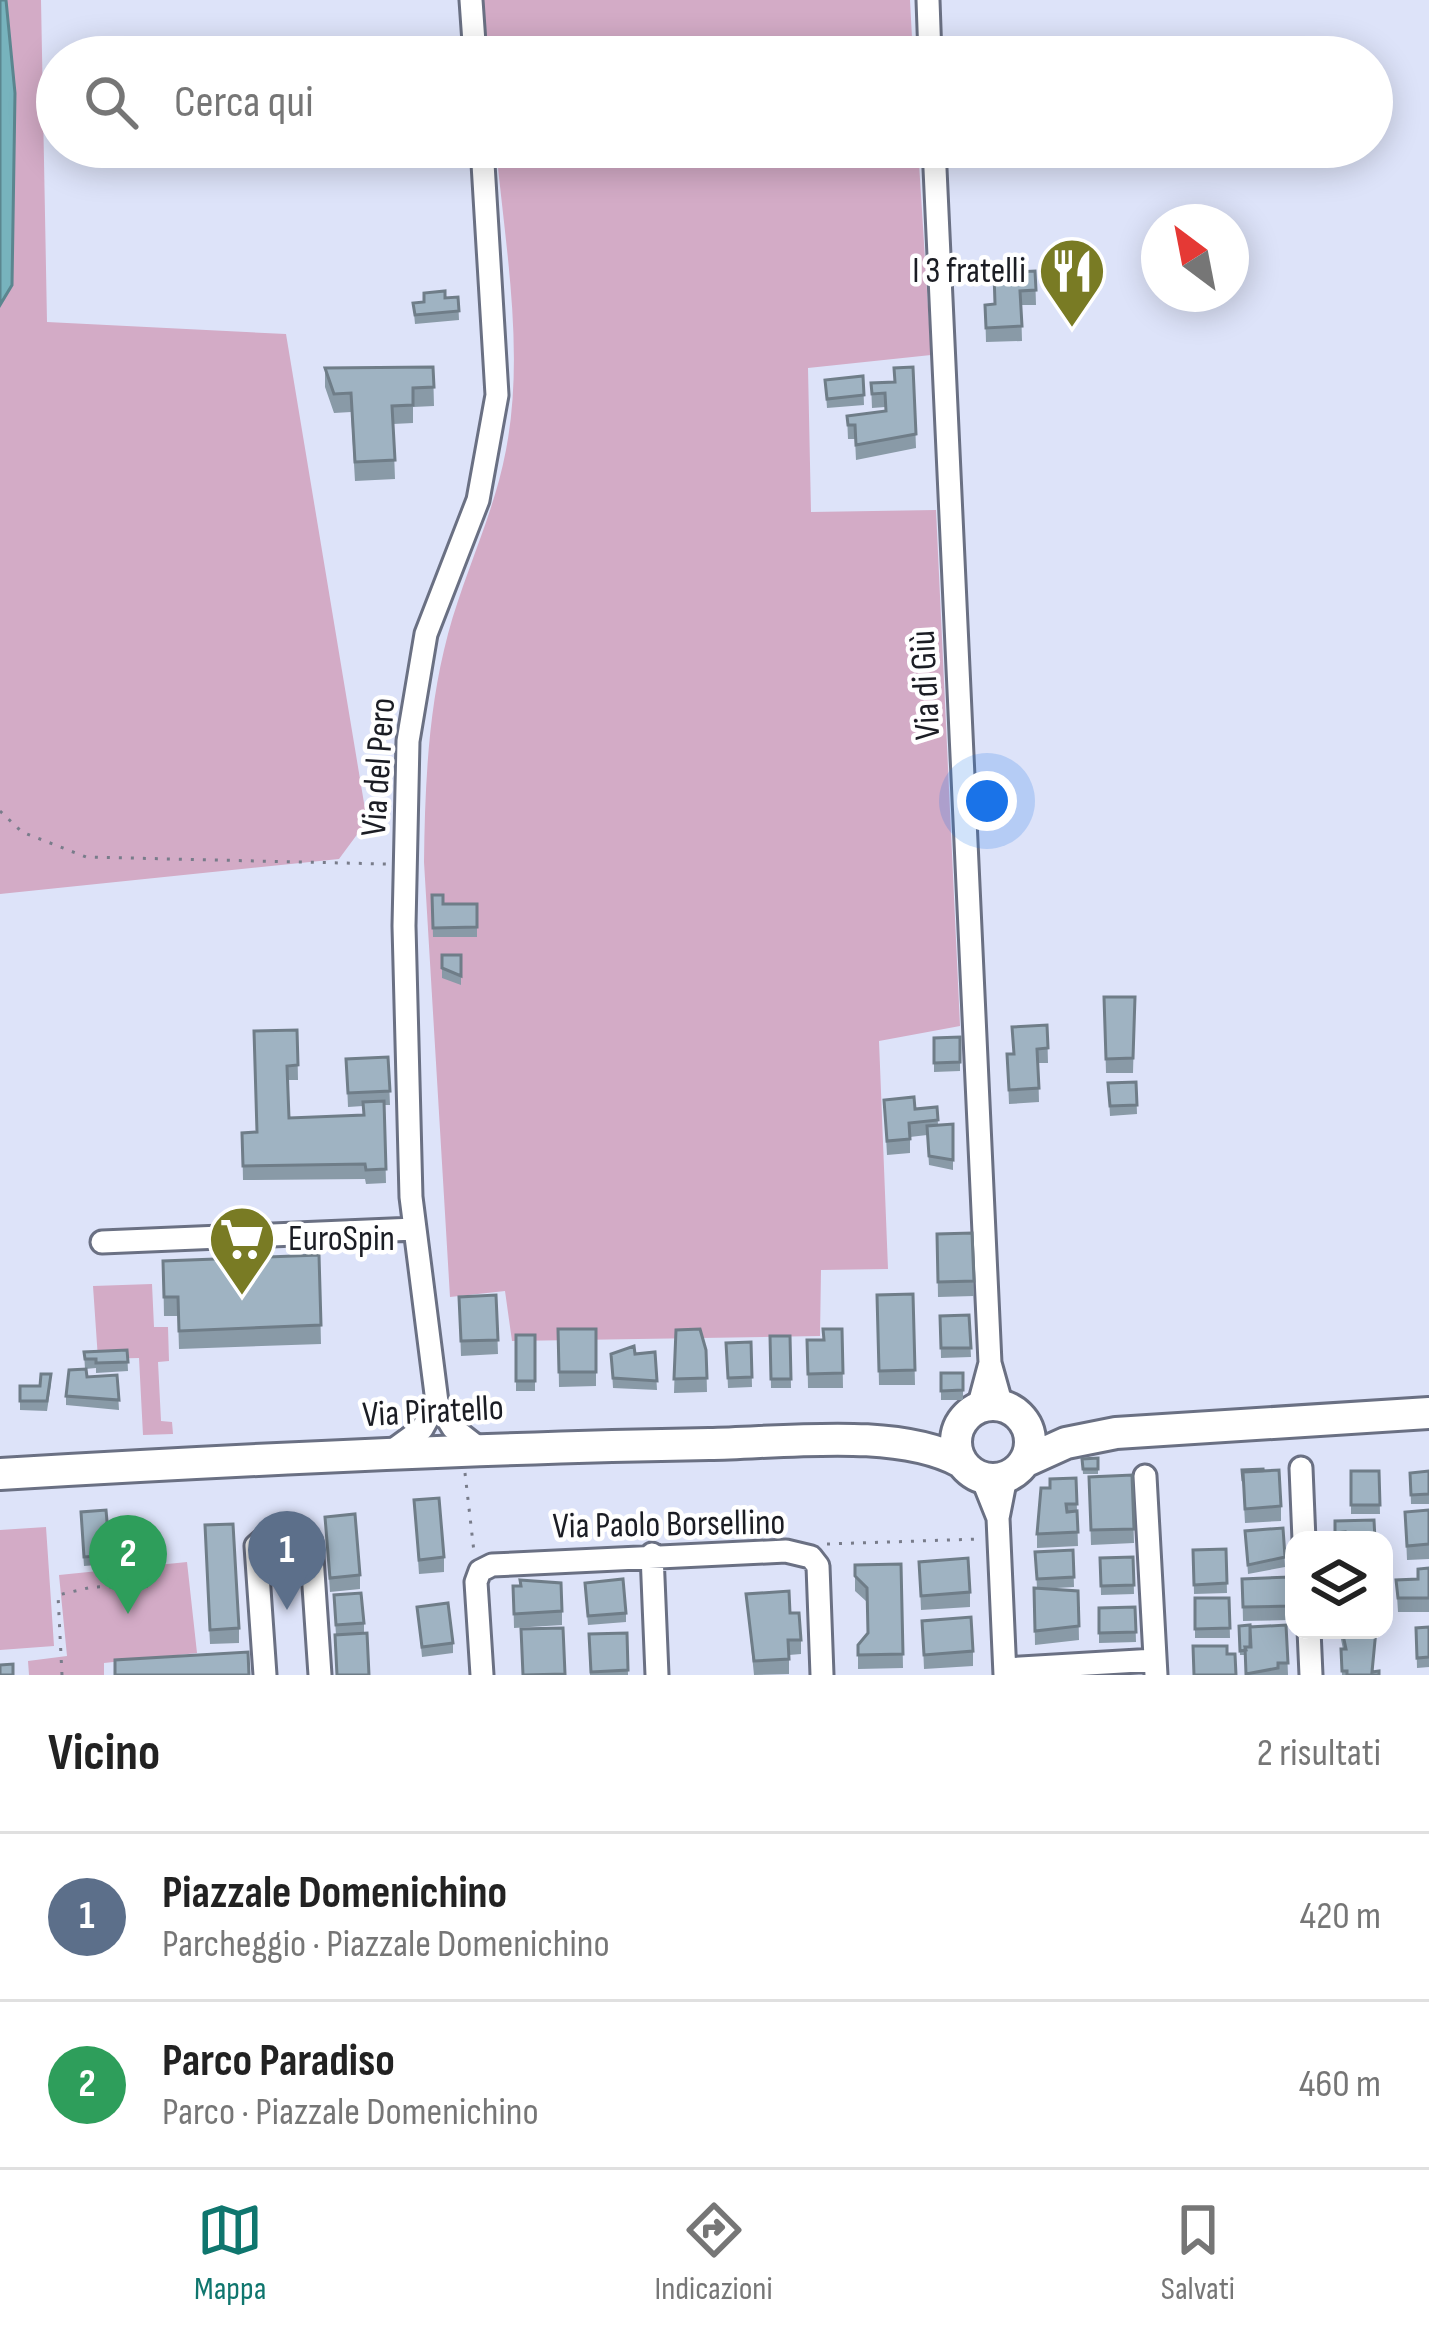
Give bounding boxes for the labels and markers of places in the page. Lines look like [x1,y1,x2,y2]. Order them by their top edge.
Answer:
restaurant icon: I 3 fratelli [1037,236,1107,330]
place label: I 3 fratelli [912,250,1026,293]
supermarket icon: EuroSpin [207,1204,277,1298]
place label: EuroSpin [288,1218,395,1261]
pin: 1 [248,1511,326,1610]
pin: 2 [89,1515,167,1614]

